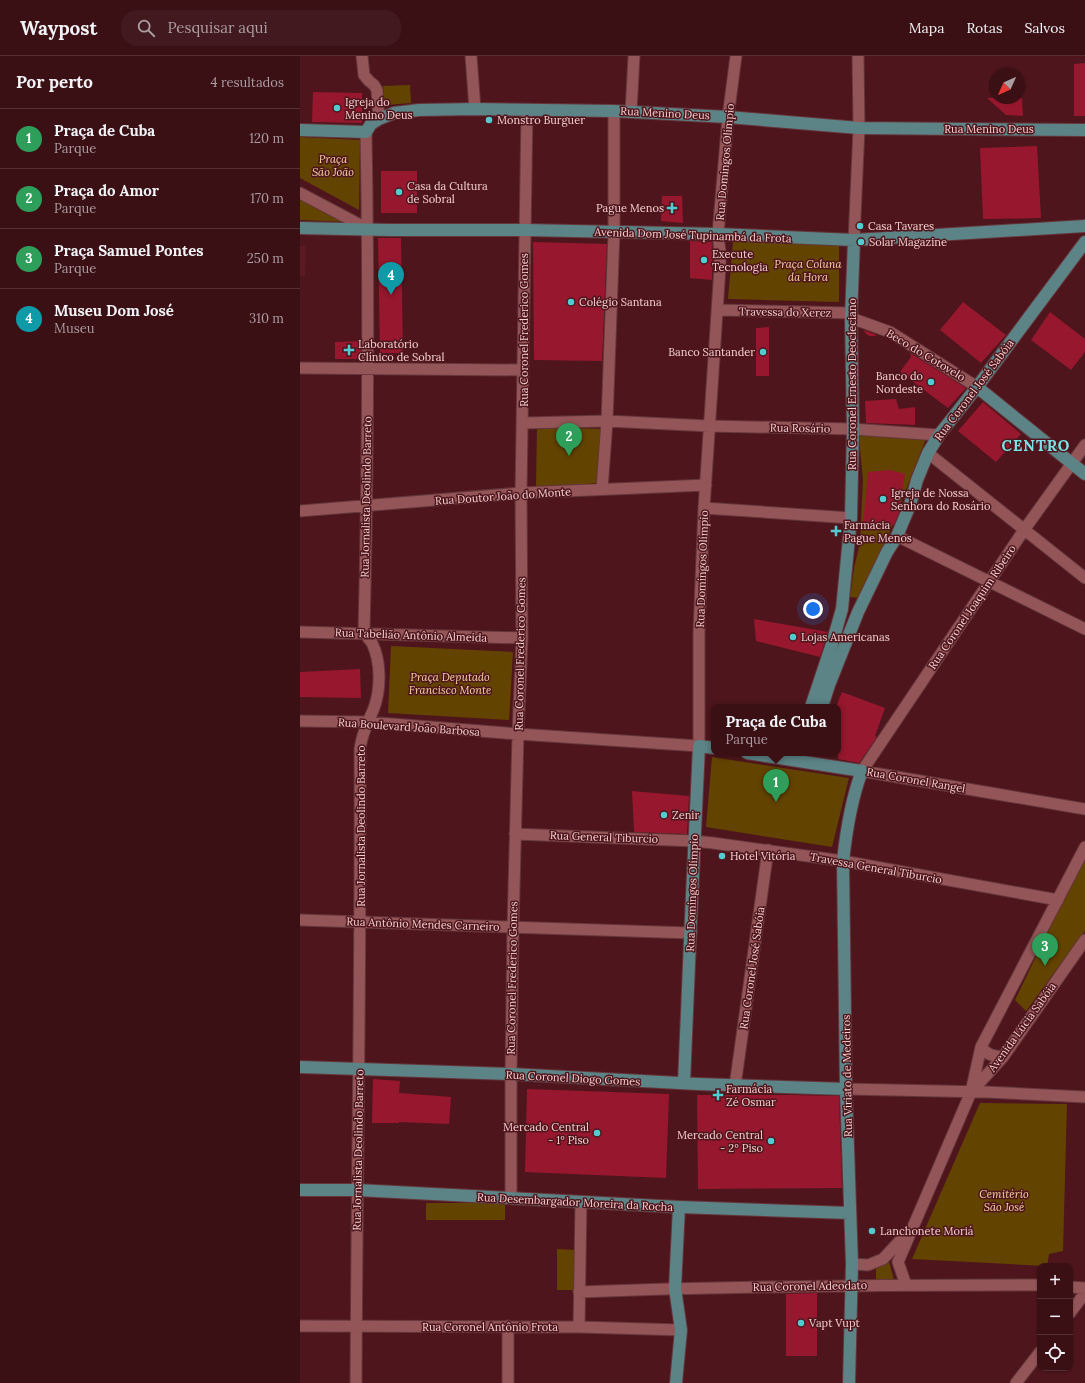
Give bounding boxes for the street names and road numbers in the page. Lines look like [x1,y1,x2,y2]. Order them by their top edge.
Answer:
street label: Rua Domingos Olímpio [713,103,737,221]
street label: Rua Menino Deus [620,104,710,122]
street label: Rua Menino Deus [944,122,1034,136]
street label: Avenida Dom José Tupinambá da Frota [593,225,792,245]
street label: Rua Coronel Frederico Gomes [517,253,531,407]
street label: Rua Coronel Ernesto Deocleciano [845,298,859,470]
street label: Travessa do Xerez [739,304,832,320]
street label: Beco do Cotovelo [884,326,968,384]
street label: Rua Coronel José Sabóia [931,336,1017,444]
street label: Rua Jornalista Deolindo Barreto [358,416,374,578]
street label: Rua Rosário [770,420,830,436]
street label: Rua Doutor João do Monte [435,484,571,508]
street label: Rua Domingos Olímpio [693,510,711,628]
street label: Rua Coronel Joaquim Ribeiro [925,542,1019,672]
street label: Rua Coronel Frederico Gomes [512,577,528,731]
street label: Rua Tabelião Antônio Almeida [335,625,488,645]
street label: Rua Boulevard João Barbosa [337,715,481,739]
street label: Rua Jornalista Deolindo Barreto [354,745,368,907]
street label: Rua Coronel Rangel [866,764,966,796]
street label: Rua General Tiburcio [550,828,658,846]
street label: Rua Domingos Olímpio [683,834,701,952]
street label: Travessa General Tiburcio [809,849,943,887]
street label: Rua Coronel Frederico Gomes [504,901,520,1055]
street label: Rua Coronel José Sabóia [736,905,768,1030]
street label: Rua Antônio Mendes Carneiro [346,914,500,934]
street label: Avenida Lúcia Sabóia [984,979,1059,1075]
street label: Rua Viriato de Medeiros [839,1015,855,1137]
street label: Rua Coronel Diogo Gomes [505,1067,641,1089]
street label: Rua Jornalista Deolindo Barreto [350,1069,366,1231]
street label: Rua Desembargador Moreira da Rocha [477,1190,674,1214]
street label: Rua Coronel Adeodato [753,1278,867,1294]
street label: Rua Coronel Antônio Frota [422,1320,558,1334]

